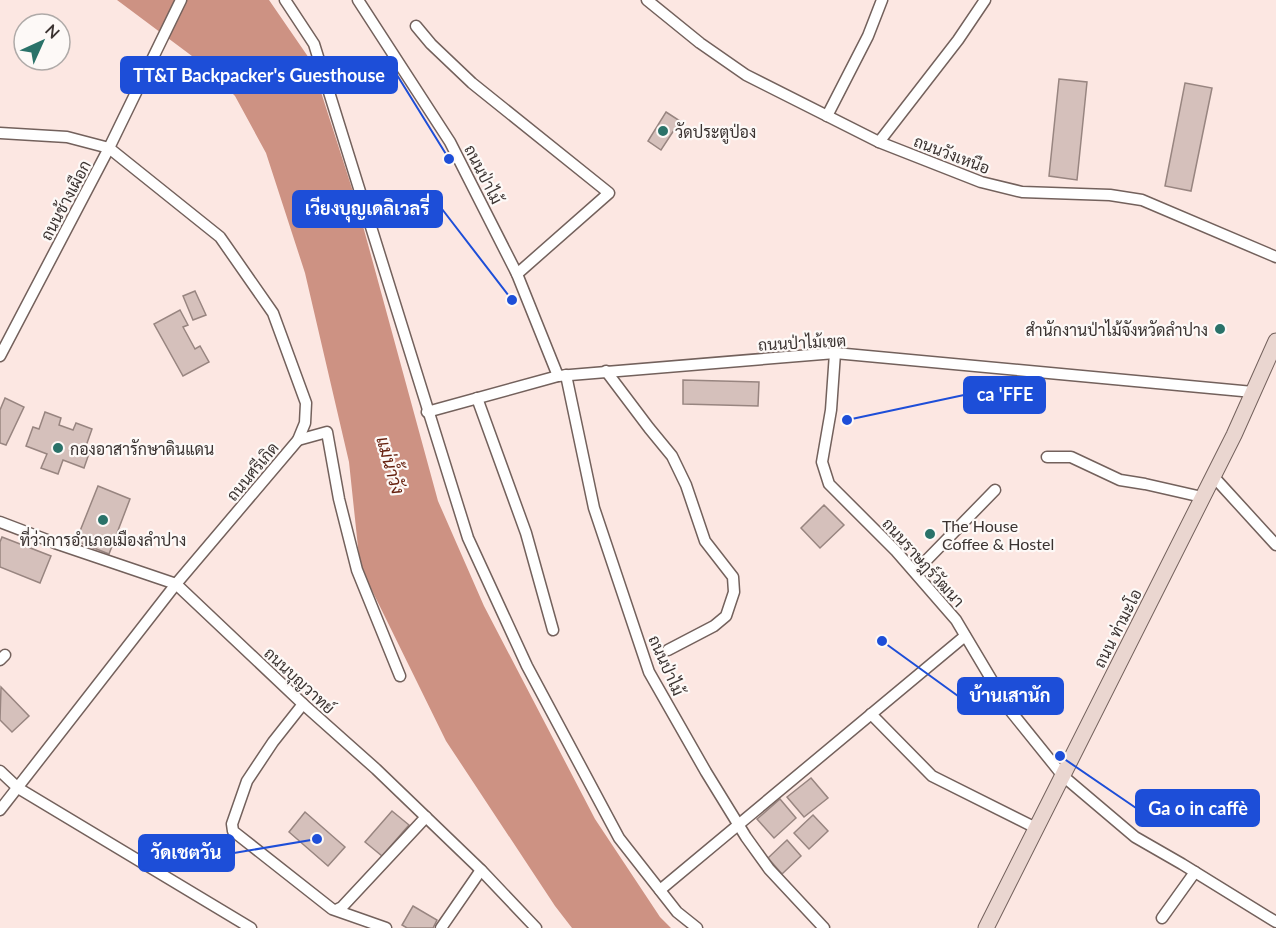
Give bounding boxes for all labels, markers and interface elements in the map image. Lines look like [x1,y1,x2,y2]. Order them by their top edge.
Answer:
north arrow [12,12,72,72]
text: N [42,20,64,42]
callout: TT&T Backpacker's Guesthouse [121,57,397,93]
text: TT&T Backpacker's Guesthouse [133,64,385,86]
place label: วัดประตูป่อง [675,122,756,144]
marker: วัดประตูป่อง [656,124,670,138]
street label: ถนนวังเหนือ [911,131,993,177]
street label: ถนนป่าไม้ [461,141,508,208]
street label: ถนนช้างเผือก [36,157,94,243]
callout: เวียงบุญเดลิเวลรี่ [293,191,442,227]
text: เวียงบุญเดลิเวลรี่ [305,193,429,223]
place label: สำนักงานป่าไม้จังหวัดลำปาง [1025,319,1208,339]
marker: สำนักงานป่าไม้จังหวัดลำปาง [1213,322,1227,336]
street label: ถนนป่าไม้เขต [757,329,847,354]
callout: ca 'FFE [964,377,1045,413]
text: ca 'FFE [977,383,1033,405]
water label: แม่น้ำวัง [372,432,414,496]
street label: ถนนศรีเกิด [221,437,282,504]
place label: กองอาสารักษาดินแดน [70,439,214,458]
marker: กองอาสารักษาดินแดน [51,441,65,455]
street label: ถนนราษฎร์วัฒนา [878,512,970,612]
marker: ที่ว่าการอำเภอเมืองลำปาง [96,513,110,527]
place label: The House Coffee & Hostel [942,516,1054,553]
place label: ที่ว่าการอำเภอเมืองลำปาง [20,526,186,549]
marker: The House Coffee & Hostel [923,527,937,541]
street label: ถนน ท่ามะโอ [1088,585,1145,671]
street label: ถนนป่าไม้ [645,632,690,699]
street label: ถนนบุญวาทย์ [259,641,340,719]
callout: บ้านเสานัก [958,678,1063,714]
text: บ้านเสานัก [970,684,1050,706]
callout: Ga o in caffè [1136,790,1259,826]
text: Ga o in caffè [1148,797,1248,819]
callout: วัดเชตวัน [139,835,234,871]
text: วัดเชตวัน [151,841,221,863]

